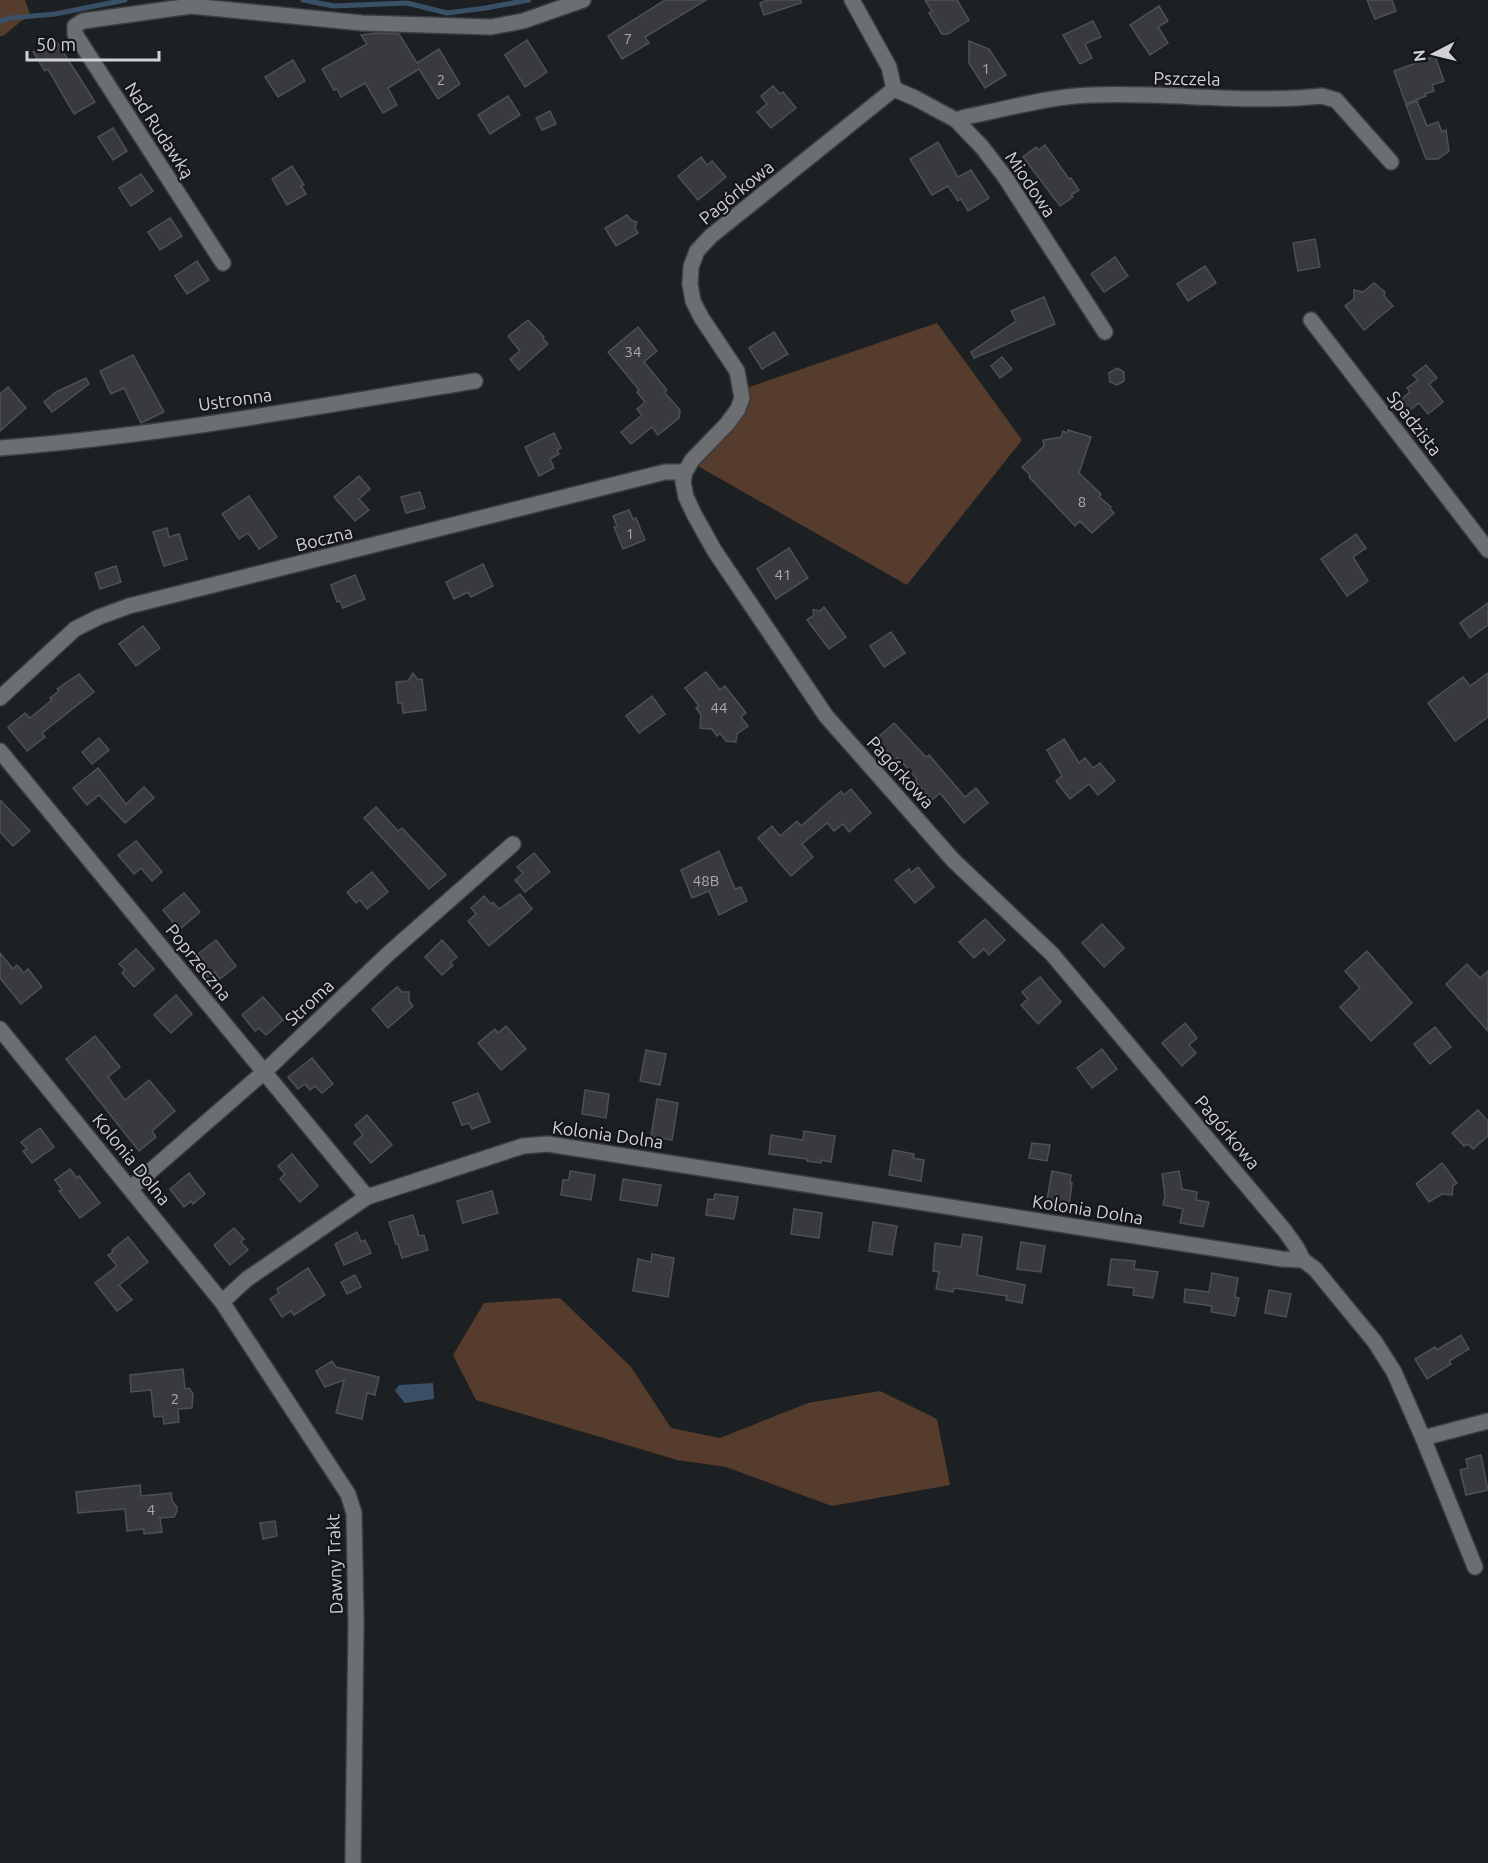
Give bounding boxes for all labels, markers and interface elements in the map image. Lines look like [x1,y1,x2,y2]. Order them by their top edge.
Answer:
scale bar [27,24,159,62]
north arrow [1404,24,1464,84]
house number: 7 [624,30,632,47]
text: 50 m [36,34,76,54]
text: N [1409,49,1429,63]
house number: 1 [982,60,990,77]
street label: Pszczela [1153,67,1221,89]
house number: 2 [437,71,445,88]
street label: Nad Rudawką [122,78,198,182]
street label: Miodowa [1002,147,1060,221]
street label: Pagórkowa [695,156,777,228]
house number: 34 [625,343,641,360]
street label: Ustronna [197,384,273,414]
street label: Spadzista [1384,387,1446,459]
house number: 8 [1078,493,1086,510]
street label: Boczna [293,521,355,555]
house number: 1 [626,525,634,542]
house number: 41 [775,566,791,583]
house number: 44 [711,699,727,716]
street label: Pagórkowa [863,732,939,812]
house number: 48B [693,872,719,889]
street label: Poprzeczna [162,920,236,1004]
street label: Stroma [281,975,337,1029]
street label: Pagórkowa [1191,1091,1265,1173]
street label: Kolonia Dolna [89,1109,175,1209]
street label: Kolonia Dolna [551,1116,665,1152]
street label: Kolonia Dolna [1031,1190,1145,1228]
house number: 2 [171,1390,179,1407]
house number: 4 [147,1501,155,1518]
street label: Dawny Trakt [322,1513,346,1615]

